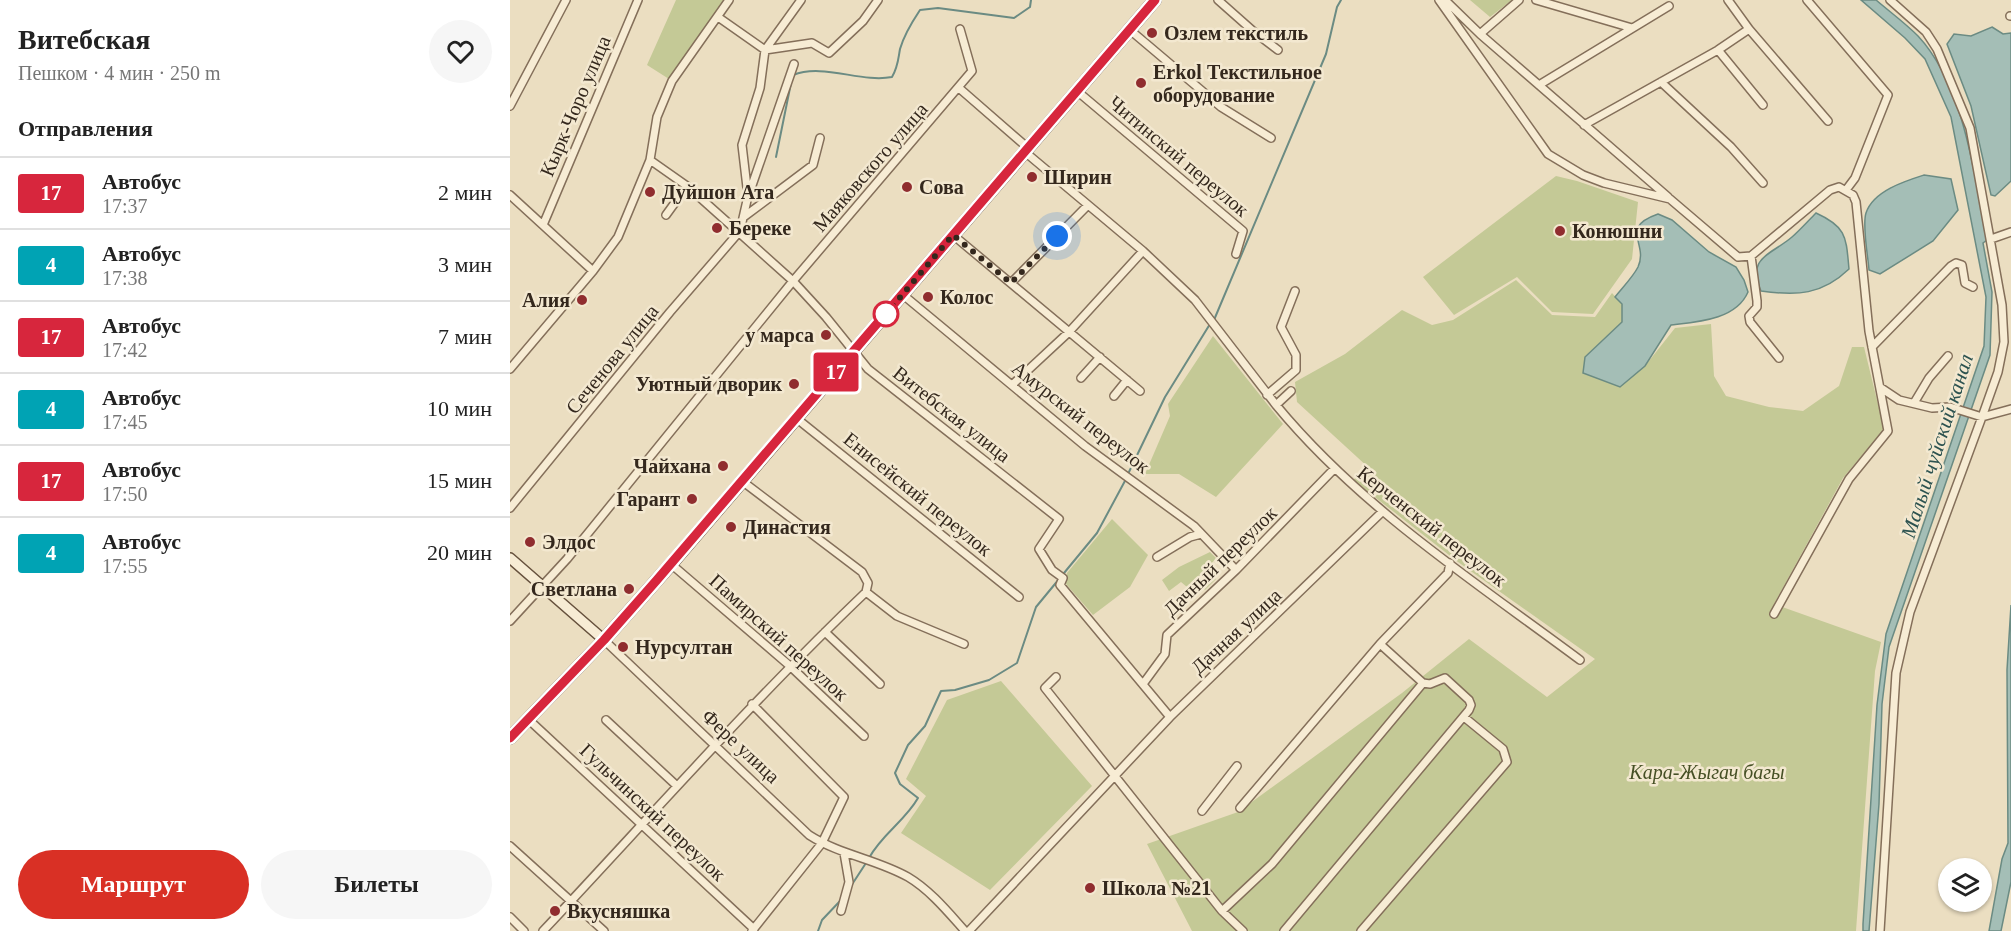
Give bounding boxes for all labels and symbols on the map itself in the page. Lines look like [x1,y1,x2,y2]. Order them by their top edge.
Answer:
place label: Озлем текстиль [1164,22,1308,44]
marker: Озлем текстиль [1145,26,1159,40]
street label: Кырк-Чоро улица [535,32,616,180]
place label: Erkol Текстильное оборудование [1153,61,1322,107]
marker: Erkol Текстильное оборудование [1134,76,1148,90]
street label: Читинский переулок [1104,91,1254,222]
street label: Маяковского улица [808,98,933,237]
place label: Ширин [1044,166,1112,189]
marker: Ширин [1025,170,1039,184]
place label: Сова [919,176,964,198]
marker: Сова [900,180,914,194]
place label: Дуйшон Ата [662,181,774,204]
marker: Дуйшон Ата [643,185,657,199]
place label: Береке [729,217,791,240]
place label: Конюшни [1572,220,1662,242]
marker: Береке [710,221,724,235]
your location [1042,221,1072,251]
marker: Конюшни [1553,224,1567,238]
place label: Колос [940,286,993,308]
place label: Алия [522,289,570,311]
marker: Колос [921,290,935,304]
marker: Алия [575,293,589,307]
street label: Сеченова улица [561,300,664,419]
unlabelled marker [873,301,899,327]
place label: у марса [745,324,814,347]
marker: у марса [819,328,833,342]
water label: Малый чуйский канал [1896,351,1978,542]
line badge: 17 [809,352,863,392]
street label: Амурский переулок [1007,356,1155,479]
street label: Витебская улица [888,361,1015,467]
place label: Уютный дворик [636,373,782,396]
marker: Уютный дворик [787,377,801,391]
street label: Енисейский переулок [839,428,997,561]
place label: Чайхана [634,455,711,477]
marker: Чайхана [716,459,730,473]
street label: Керченский переулок [1353,461,1511,592]
place label: Гарант [617,488,680,511]
marker: Гарант [685,492,699,506]
street label: Дачный переулок [1159,501,1282,621]
place label: Династия [743,516,831,539]
marker: Династия [724,520,738,534]
place label: Элдос [542,531,596,553]
marker: Элдос [523,535,537,549]
street label: Памирский переулок [705,569,853,706]
place label: Светлана [531,578,617,600]
marker: Светлана [622,582,636,596]
street label: Дачная улица [1186,584,1286,679]
place label: Нурсултан [635,636,733,659]
marker: Нурсултан [616,640,630,654]
street label: Фере улица [697,705,784,788]
street label: Гульчинский переулок [575,739,730,886]
park label: Кара-Жыгач багы [1628,761,1785,784]
place label: Школа №21 [1102,877,1211,899]
marker: Школа №21 [1083,881,1097,895]
place label: Вкусняшка [567,900,670,923]
marker: Вкусняшка [548,904,562,918]

